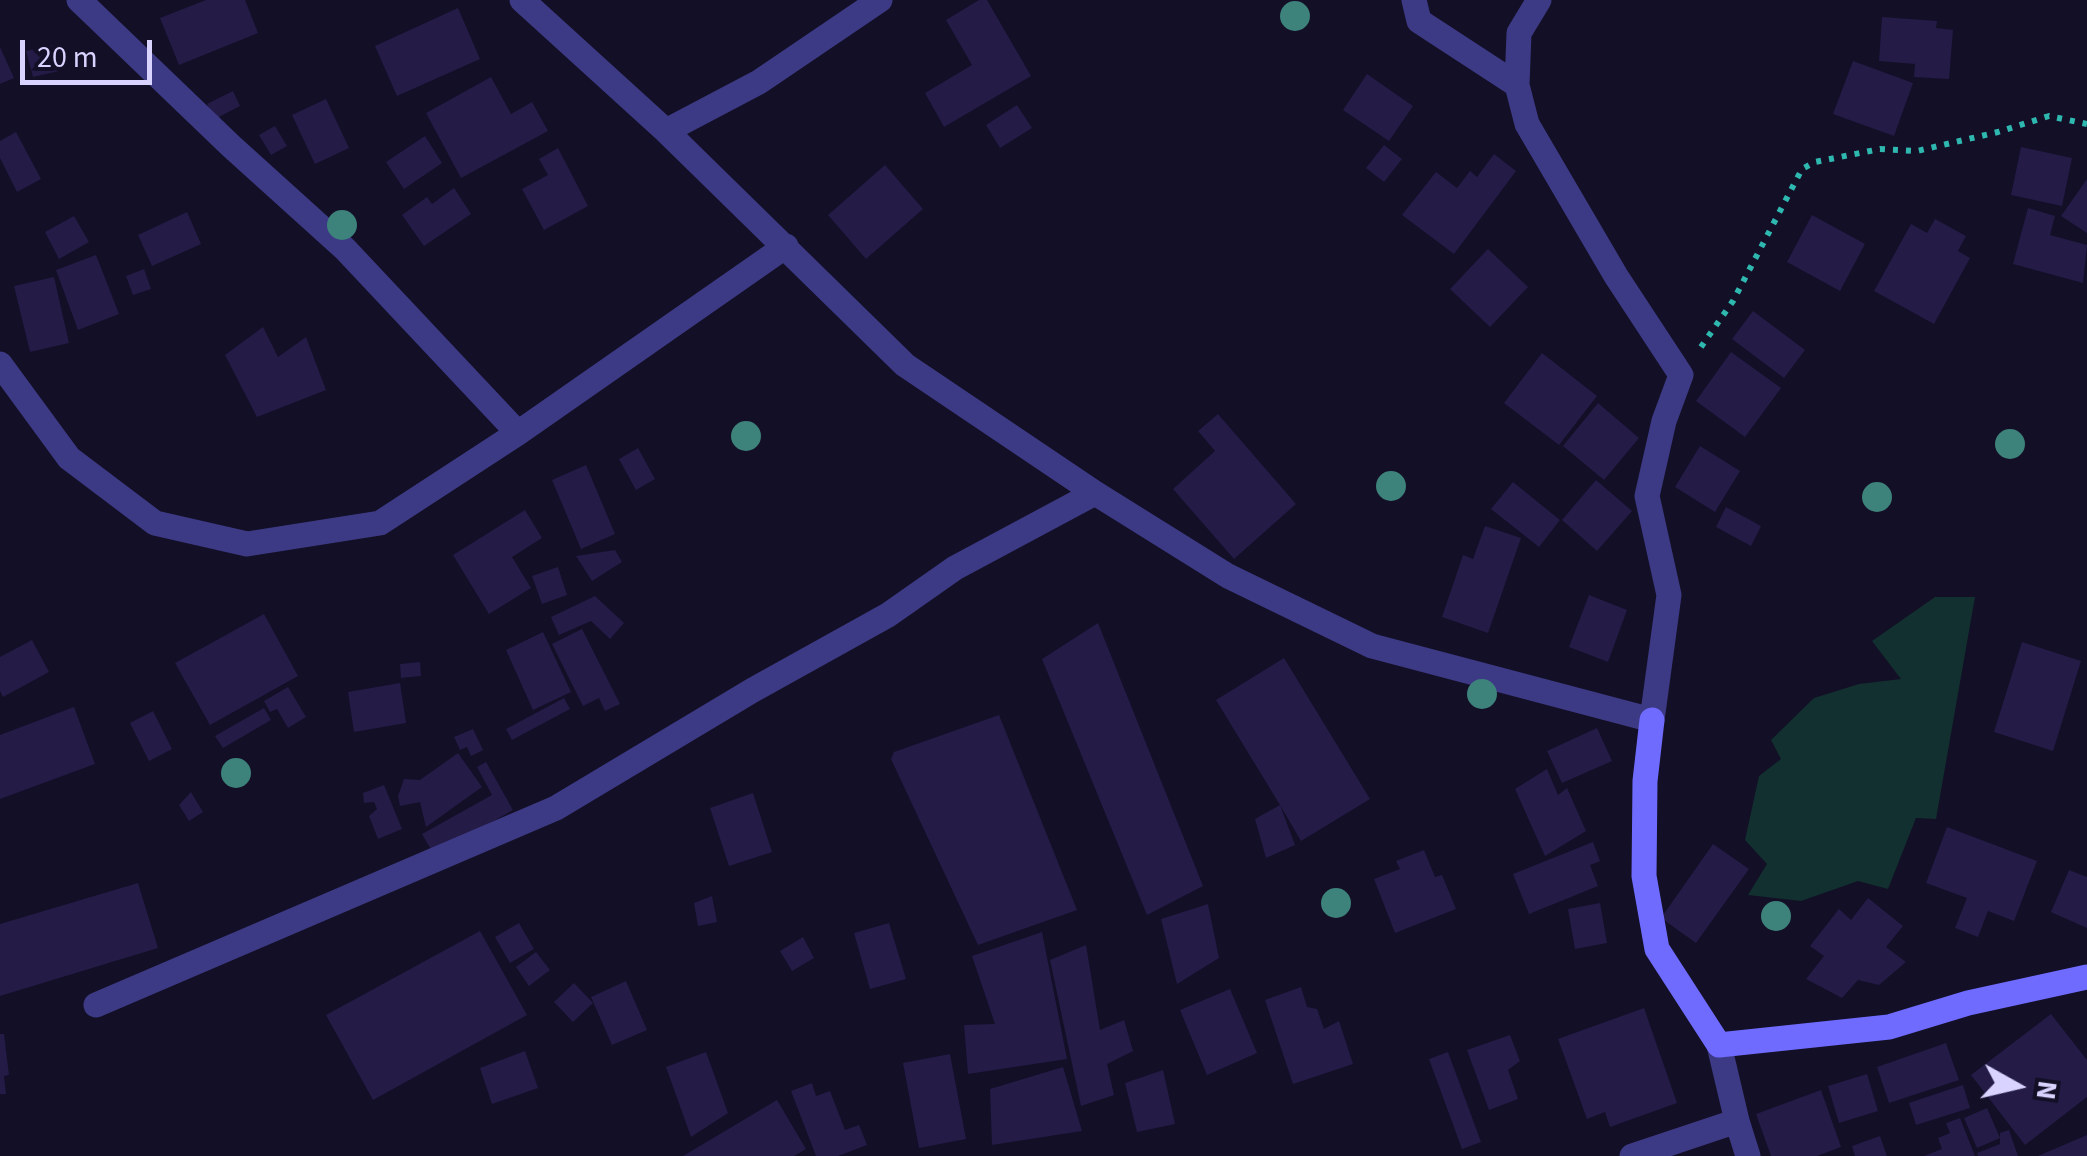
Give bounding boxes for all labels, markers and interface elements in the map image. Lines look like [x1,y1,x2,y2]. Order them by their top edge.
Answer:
scale bar [25,20,158,82]
text: 20 m [37,36,98,79]
north arrow [1967,1036,2067,1136]
text: N [2026,1078,2068,1102]

